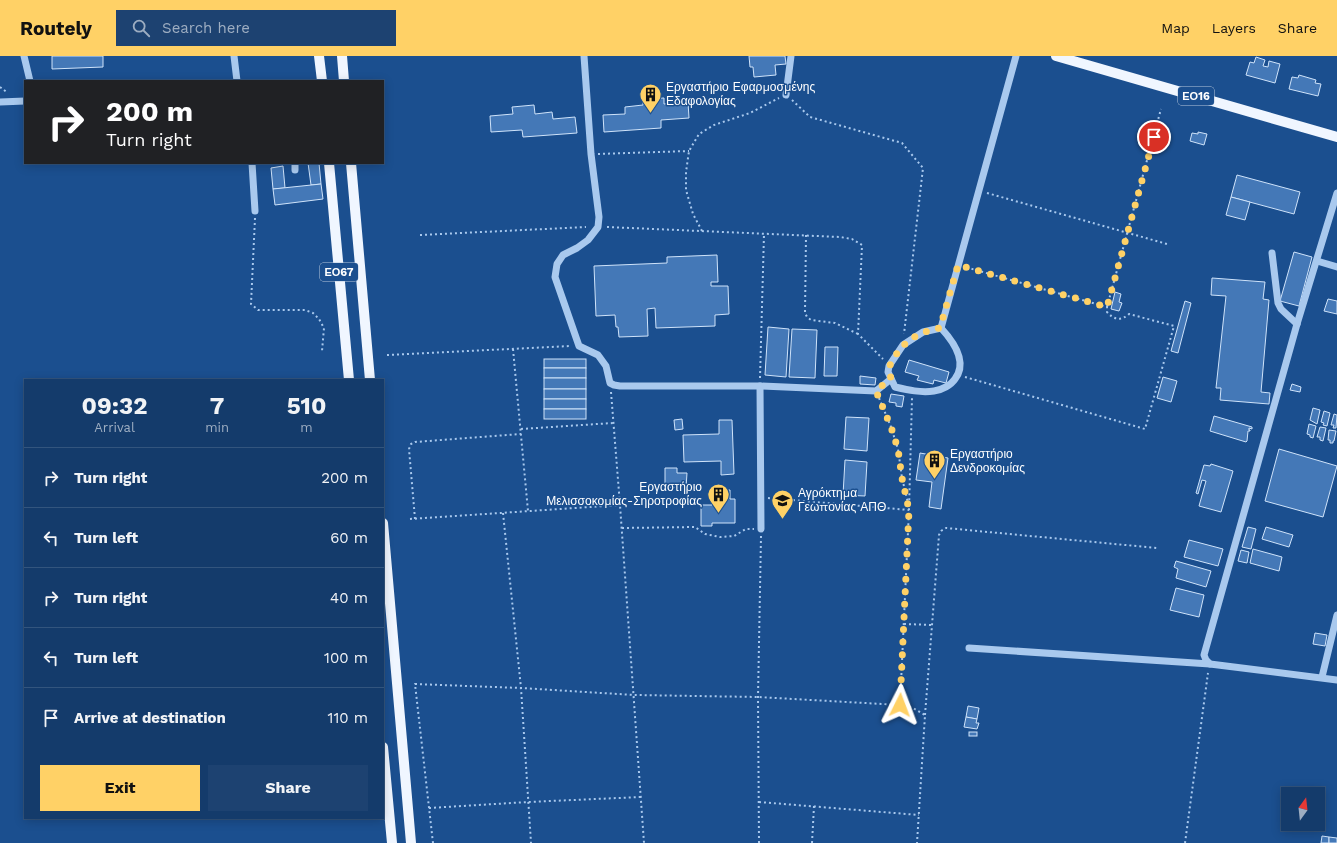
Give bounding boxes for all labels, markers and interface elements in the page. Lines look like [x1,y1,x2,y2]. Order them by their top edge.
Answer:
search box [116,10,396,46]
text: Routely [20,17,92,40]
icon: search [130,17,152,39]
text: Search here [162,19,250,37]
text: Map [1161,20,1190,36]
text: Layers [1212,20,1256,36]
text: Share [1278,20,1317,36]
place label: Εργαστήριο Εφαρμοσμένης Εδαφολογίας [666,80,815,108]
building icon: Εργαστήριο Εφαρμοσμένης Εδαφολογίας [638,81,664,114]
road number: ΕΟ16 [1178,87,1214,105]
text: 200 m [106,95,193,128]
icon: right [40,96,92,148]
pin [1137,120,1171,154]
icon: arrive [1143,126,1165,148]
text: Turn right [106,129,192,150]
road number: ΕΟ67 [320,263,358,281]
text: 09:32 [82,392,148,420]
text: 7 [210,392,224,420]
text: 510 [287,392,326,420]
text: Arrival [94,420,135,435]
text: min [205,420,229,435]
text: m [300,420,313,435]
place label: Εργαστήριο Δενδροκομίας [950,447,1025,475]
building icon: Εργαστήριο Δενδροκομίας [921,448,947,481]
icon: right [40,467,62,489]
text: Turn right [74,469,147,487]
text: 200 m [321,469,368,487]
place label: Εργαστήριο Μελισσοκομίας-Σηροτροφίας [546,480,702,508]
building icon: Εργαστήριο Μελισσοκομίας-Σηροτροφίας [705,481,731,514]
place label: Αγρόκτημα Γεωπονίας ΑΠΘ [798,486,886,514]
school or university icon: Αγρόκτημα Γεωπονίας ΑΠΘ [770,487,796,520]
icon: left [40,527,62,549]
text: Turn left [74,529,138,547]
text: 60 m [330,529,368,547]
icon: right [40,587,62,609]
text: Turn right [74,589,147,607]
text: 40 m [330,589,368,607]
icon: left [40,647,62,669]
text: Turn left [74,649,138,667]
text: 100 m [324,649,368,667]
position arrow [879,684,921,726]
icon: arrive [40,707,62,729]
text: Arrive at destination [74,709,226,727]
text: 110 m [328,709,368,727]
button: Exit [40,765,200,811]
button: Share [208,765,368,811]
north arrow [1281,787,1325,831]
map controls [1281,787,1325,831]

